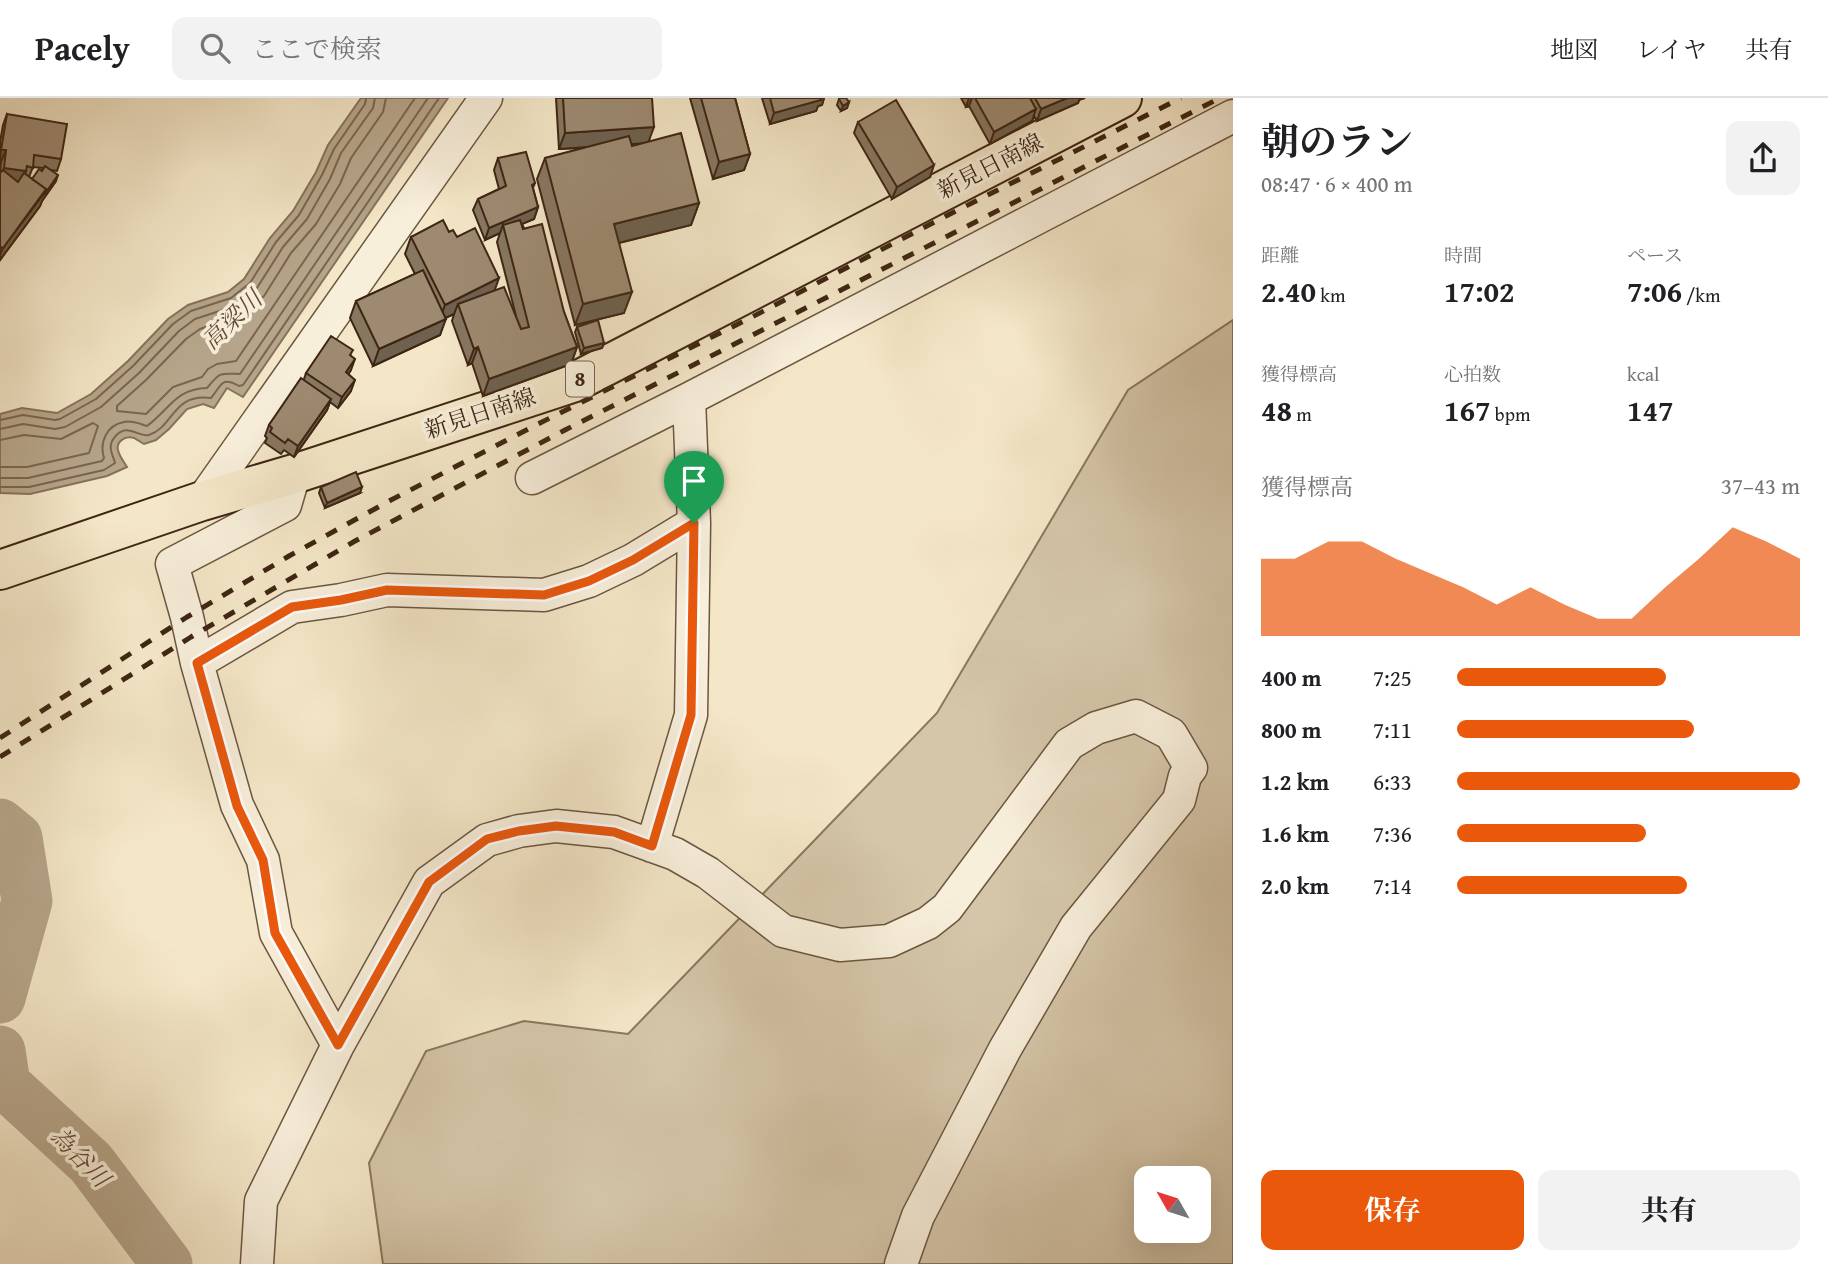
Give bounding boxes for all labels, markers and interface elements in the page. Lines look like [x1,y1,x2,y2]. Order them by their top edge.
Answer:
search box [172,17,662,80]
text: Pacely [35,24,130,72]
icon: search [196,29,234,67]
text: ここで検索 [252,29,382,68]
text: 地図 [1550,32,1598,67]
text: レイヤ [1636,32,1707,67]
text: 共有 [1745,32,1793,67]
text: 朝のラン [1261,113,1413,169]
button: share [1726,121,1800,195]
street label: 新見日南線 [931,125,1048,206]
text: 08:47 · 6 × 400 m [1261,167,1413,200]
text: 距離 [1261,241,1299,269]
text: 時間 [1444,241,1482,269]
text: ペース [1627,241,1683,269]
text: 2.40 [1261,269,1316,313]
text: 17:02 [1444,269,1515,313]
text: 7:06 [1627,269,1682,313]
water label: 高梁川 [194,280,272,357]
text: km [1316,281,1345,309]
text: /km [1682,281,1720,309]
text: 獲得標高 [1261,360,1337,388]
text: 心拍数 [1444,360,1501,388]
text: kcal [1627,360,1659,388]
road number: 8 [566,362,594,396]
street label: 新見日南線 [420,379,540,446]
text: 48 [1261,388,1292,432]
text: 167 [1444,388,1491,432]
text: 147 [1627,388,1674,432]
text: m [1292,400,1312,428]
text: bpm [1491,400,1530,428]
pin [664,451,724,523]
icon: arrive [675,462,713,500]
text: 37–43 m [1721,469,1800,502]
text: 獲得標高 [1261,470,1353,503]
text: 400 m [1261,661,1322,694]
text: 7:25 [1373,661,1412,694]
text: 800 m [1261,713,1322,746]
text: 7:11 [1373,713,1412,746]
text: 1.2 km [1261,765,1329,798]
text: 6:33 [1373,765,1412,798]
text: 1.6 km [1261,817,1329,850]
text: 7:36 [1373,817,1412,850]
text: 2.0 km [1261,869,1329,902]
text: 7:14 [1373,869,1412,902]
water label: 為谷川 [43,1119,120,1197]
north arrow [1134,1166,1211,1242]
map controls [1134,1166,1211,1243]
button: 保存 [1261,1170,1524,1250]
button: 共有 [1538,1170,1800,1250]

